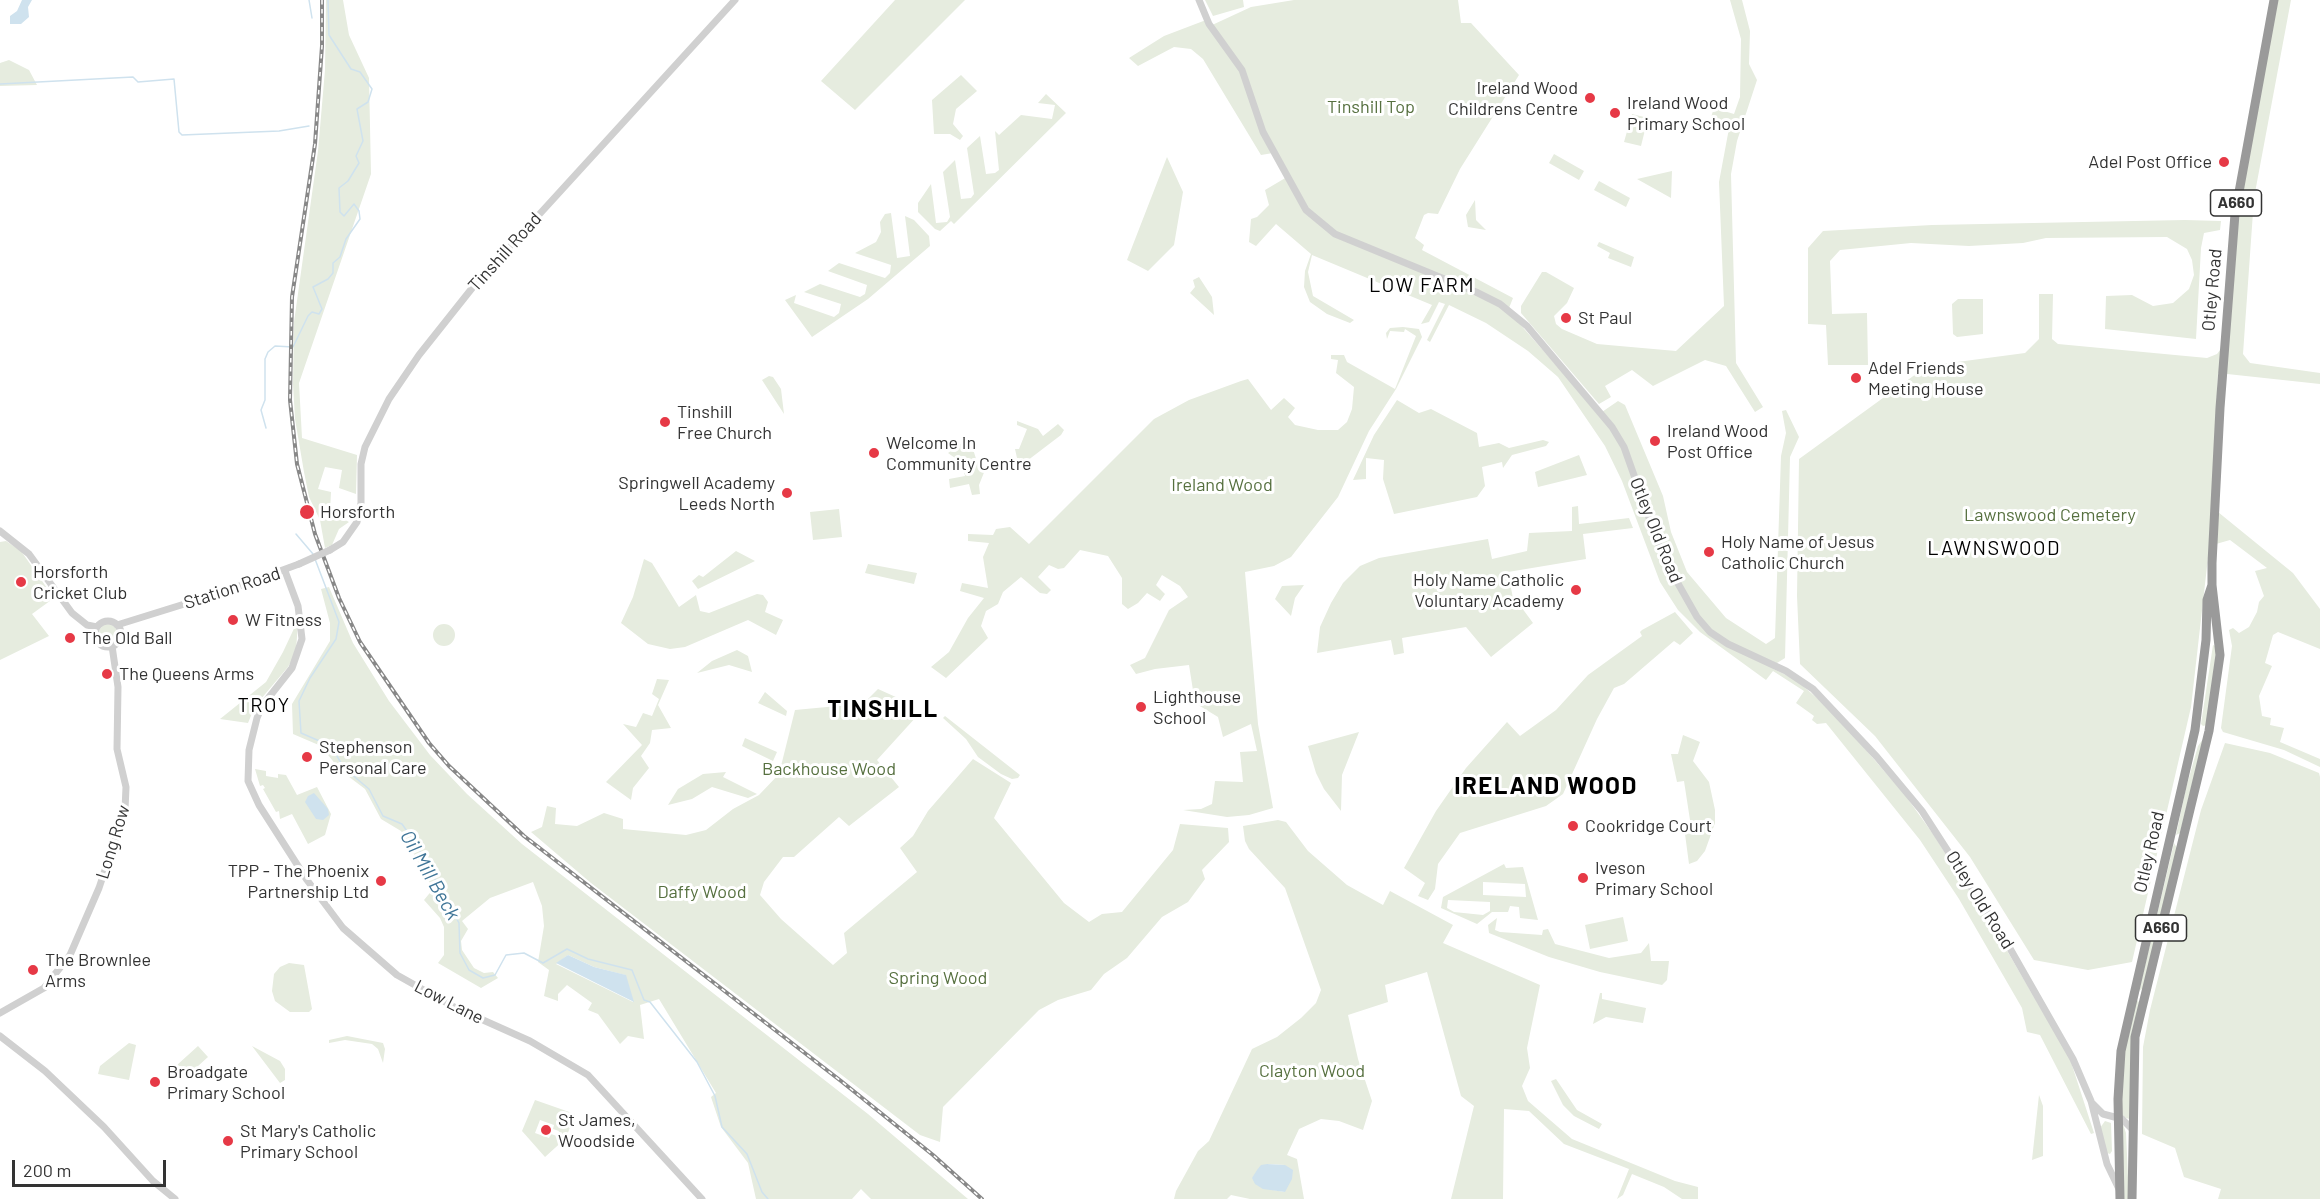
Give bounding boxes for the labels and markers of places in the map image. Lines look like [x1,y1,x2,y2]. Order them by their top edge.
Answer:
place label: Ireland Wood Childrens Centre [1448,77,1578,119]
marker: Ireland Wood Childrens Centre [1583,91,1597,105]
place label: Ireland Wood Primary School [1627,92,1745,134]
marker: Ireland Wood Primary School [1608,106,1622,120]
place label: Adel Post Office [2088,151,2212,173]
marker: Adel Post Office [2217,155,2231,169]
place label: St Paul [1578,307,1632,329]
marker: St Paul [1559,311,1573,325]
place label: Adel Friends Meeting House [1868,357,1983,400]
marker: Adel Friends Meeting House [1849,371,1863,385]
place label: Tinshill Free Church [677,401,772,444]
marker: Tinshill Free Church [658,415,672,429]
place label: Ireland Wood Post Office [1667,420,1768,462]
place label: Welcome In Community Centre [886,432,1032,474]
marker: Ireland Wood Post Office [1648,434,1662,448]
marker: Welcome In Community Centre [867,446,881,460]
place label: Springwell Academy Leeds North [618,472,775,514]
marker: Springwell Academy Leeds North [780,486,794,500]
place label: Horsforth [320,501,395,523]
marker: Horsforth [298,503,316,521]
place label: Holy Name of Jesus Catholic Church [1721,531,1874,574]
marker: Holy Name of Jesus Catholic Church [1702,545,1716,559]
place label: Horsforth Cricket Club [33,561,127,604]
place label: Holy Name Catholic Voluntary Academy [1413,569,1564,612]
marker: Horsforth Cricket Club [14,575,28,589]
marker: Holy Name Catholic Voluntary Academy [1569,583,1583,597]
place label: W Fitness [245,609,322,631]
marker: W Fitness [226,613,240,627]
place label: The Old Ball [82,627,172,649]
marker: The Old Ball [63,631,77,645]
place label: The Queens Arms [119,663,254,685]
marker: The Queens Arms [100,667,114,681]
place label: Lighthouse School [1153,686,1241,728]
marker: Lighthouse School [1134,700,1148,714]
place label: Stephenson Personal Care [319,736,427,778]
marker: Stephenson Personal Care [300,750,314,764]
place label: Cookridge Court [1585,815,1712,837]
marker: Cookridge Court [1566,819,1580,833]
place label: Iveson Primary School [1595,857,1713,900]
place label: TPP - The Phoenix Partnership Ltd [228,860,369,902]
marker: Iveson Primary School [1576,871,1590,885]
marker: TPP - The Phoenix Partnership Ltd [374,874,388,888]
place label: The Brownlee Arms [45,949,151,992]
marker: The Brownlee Arms [26,963,40,977]
place label: Broadgate Primary School [167,1061,285,1104]
marker: Broadgate Primary School [148,1075,162,1089]
place label: St James, Woodside [558,1109,636,1152]
place label: St Mary's Catholic Primary School [240,1120,376,1162]
marker: St James, Woodside [539,1123,553,1137]
marker: St Mary's Catholic Primary School [221,1134,235,1148]

